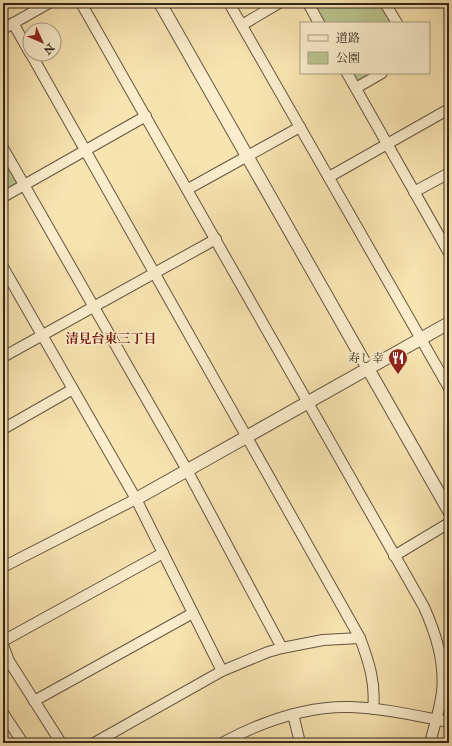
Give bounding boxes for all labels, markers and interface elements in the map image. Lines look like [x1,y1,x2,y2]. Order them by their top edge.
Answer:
north arrow [22,22,62,62]
legend [300,22,430,74]
text: 道路 [336,31,360,46]
text: N [40,40,58,58]
text: 公園 [336,51,360,66]
district label: 清見台東三丁目 [65,331,157,347]
restaurant icon: 寿し幸 [387,347,409,375]
place label: 寿し幸 [348,351,384,366]

